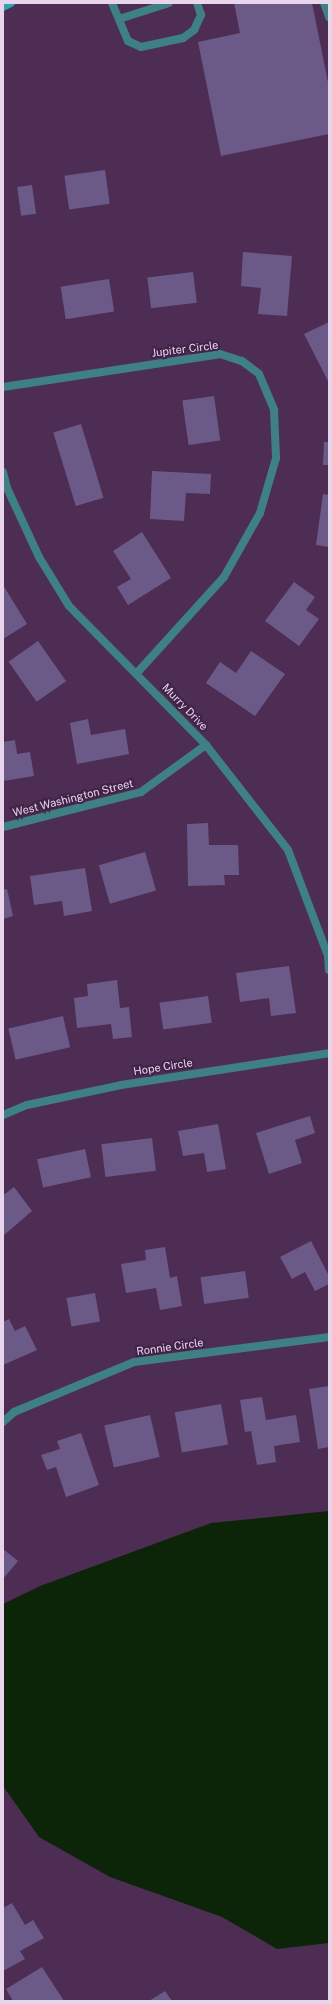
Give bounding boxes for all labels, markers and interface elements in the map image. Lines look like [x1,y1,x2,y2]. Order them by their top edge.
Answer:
street label: Jupiter Circle [151,338,219,360]
street label: Murry Drive [159,681,211,733]
street label: West Washington Street [11,777,135,819]
street label: Hope Circle [132,1056,194,1078]
street label: Ronnie Circle [136,1336,204,1358]

